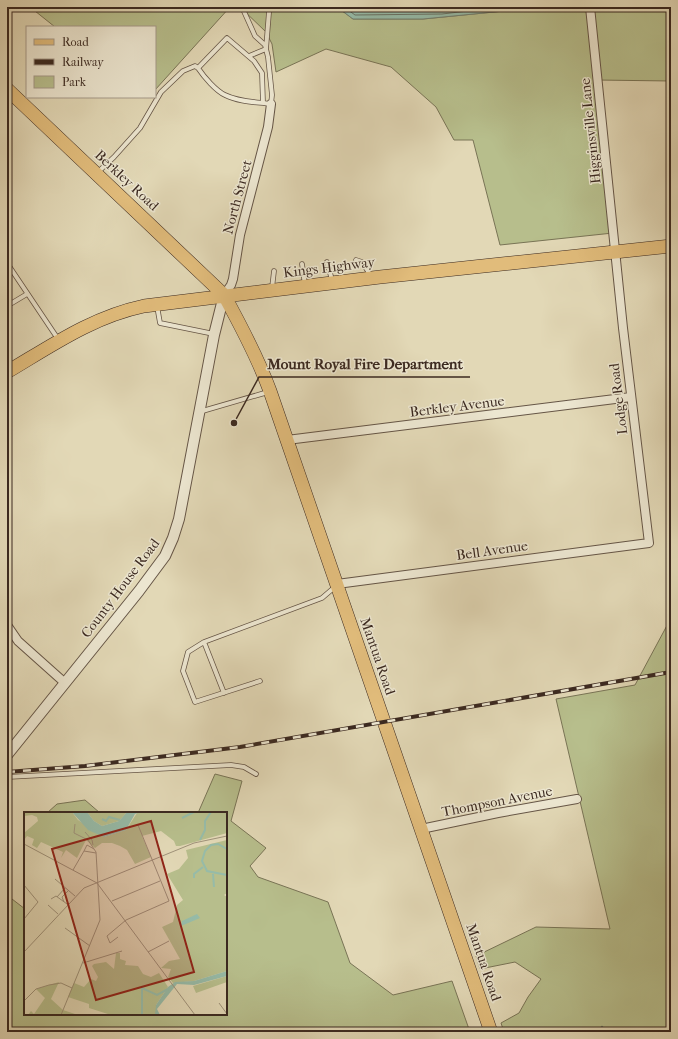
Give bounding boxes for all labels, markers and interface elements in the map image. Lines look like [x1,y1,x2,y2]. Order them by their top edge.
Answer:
legend [26,26,156,98]
text: Road [62,35,89,49]
text: Railway [62,55,104,69]
text: Park [62,75,87,89]
street label: Higginsville Lane [576,77,605,185]
street label: Berkley Road [91,146,162,215]
street label: North Street [219,158,256,236]
street label: Kings Highway [282,253,376,282]
callout: Mount Royal Fire Department [259,350,470,377]
text: Mount Royal Fire Department [266,355,463,373]
street label: Lodge Road [606,362,631,436]
street label: Berkley Avenue [409,392,505,421]
street label: County House Road [78,535,163,641]
street label: Bell Avenue [455,537,529,564]
street label: Mantua Road [356,615,399,698]
street label: Thompson Avenue [440,782,554,821]
inset map [24,812,227,1015]
street label: Mantua Road [462,921,505,1004]

